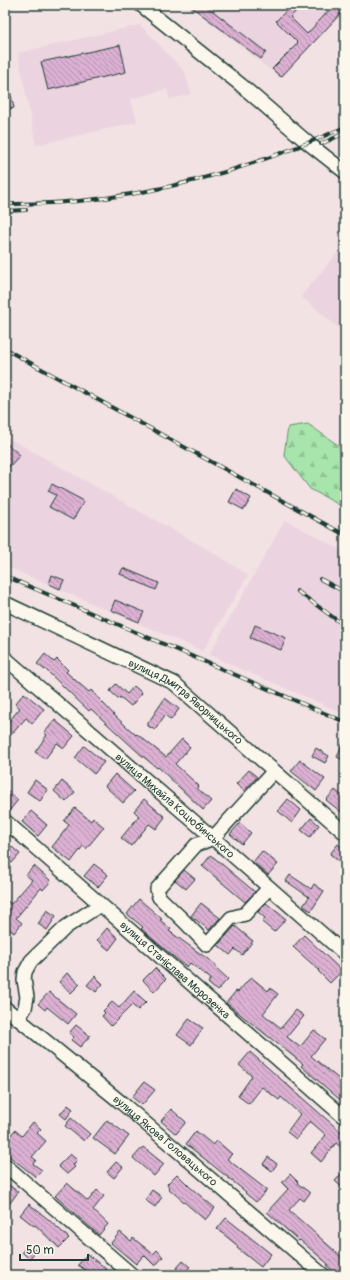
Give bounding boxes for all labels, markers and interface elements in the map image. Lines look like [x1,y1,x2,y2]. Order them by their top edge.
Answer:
street label: вулиця Дмитра Яворницького [126,656,245,747]
street label: вулиця Михайла Коцюбинського [112,750,237,861]
street label: вулиця Станіслава Морозенка [117,919,233,1022]
street label: вулиця Якова Головацького [110,1093,220,1189]
scale bar [20,1236,88,1262]
text: 50 m [26,1243,54,1258]

